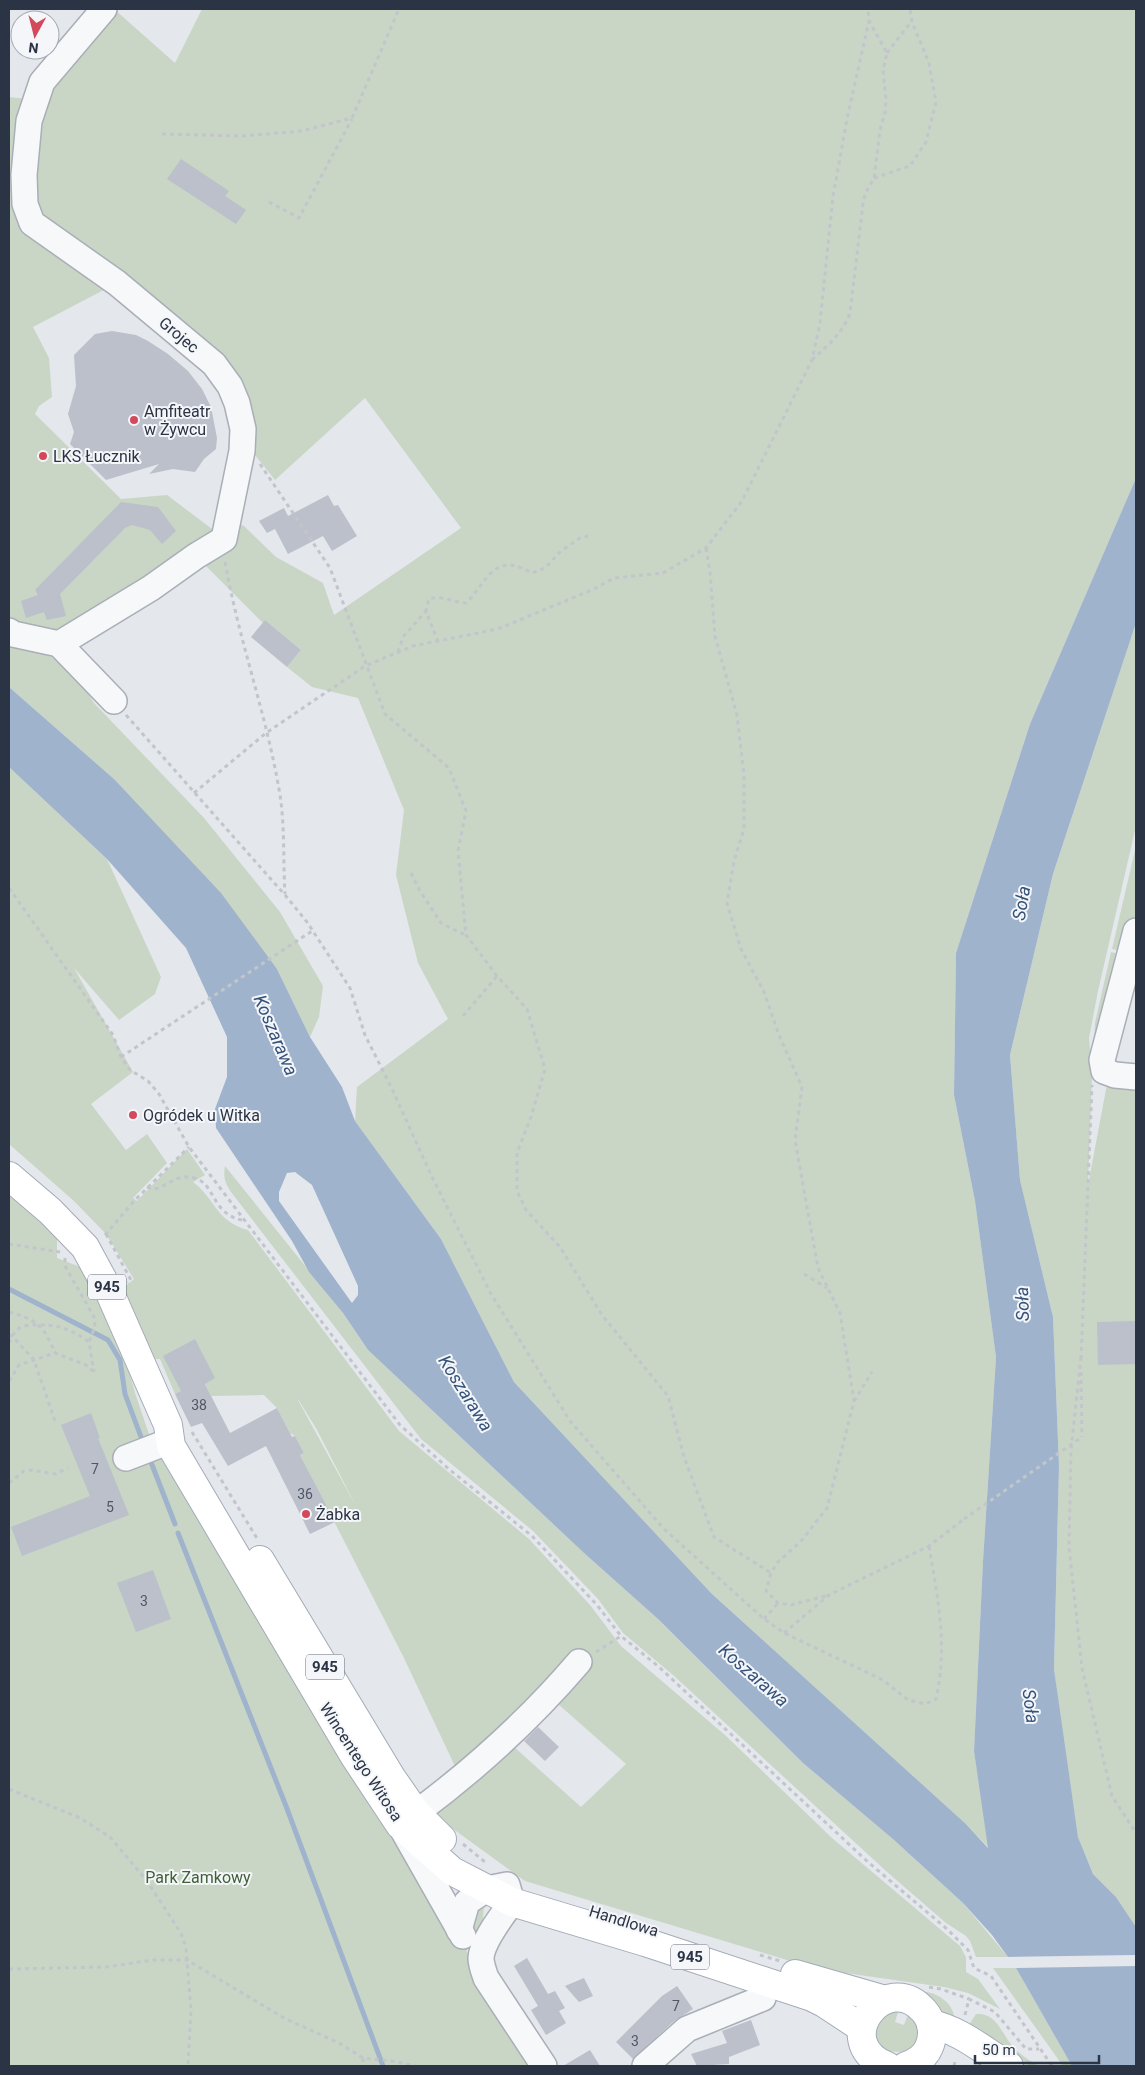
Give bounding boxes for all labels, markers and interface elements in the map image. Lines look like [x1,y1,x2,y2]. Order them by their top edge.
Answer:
north arrow [10,10,60,60]
text: N [28,39,39,56]
street label: Grojec [155,313,203,357]
place label: Amfiteatr w Żywcu [144,402,211,439]
marker: Amfiteatr w Żywcu [128,414,140,426]
place label: LKS Łucznik [53,447,141,466]
marker: LKS Łucznik [37,450,49,462]
water label: Soła [1008,884,1034,922]
water label: Koszarawa [250,992,302,1078]
place label: Ogródek u Witka [143,1106,260,1125]
marker: Ogródek u Witka [127,1109,139,1121]
road number: 945 [88,1274,126,1300]
water label: Soła [1011,1286,1033,1322]
water label: Koszarawa [434,1351,498,1435]
house number: 38 [191,1397,207,1413]
house number: 7 [91,1461,99,1477]
house number: 36 [297,1486,313,1502]
house number: 5 [106,1499,114,1515]
place label: Żabka [316,1505,360,1524]
marker: Żabka [300,1508,312,1520]
house number: 3 [140,1593,148,1609]
water label: Koszarawa [715,1639,793,1711]
road number: 945 [306,1654,344,1680]
water label: Soła [1018,1688,1044,1724]
street label: Wincentego Witosa [316,1699,406,1825]
park label: Park Zamkowy [145,1868,251,1887]
street label: Handlowa [587,1901,661,1941]
road number: 945 [671,1944,709,1970]
house number: 7 [672,1998,680,2014]
scale bar [975,2032,1099,2064]
house number: 3 [631,2033,639,2049]
text: 50 m [982,2041,1016,2059]

